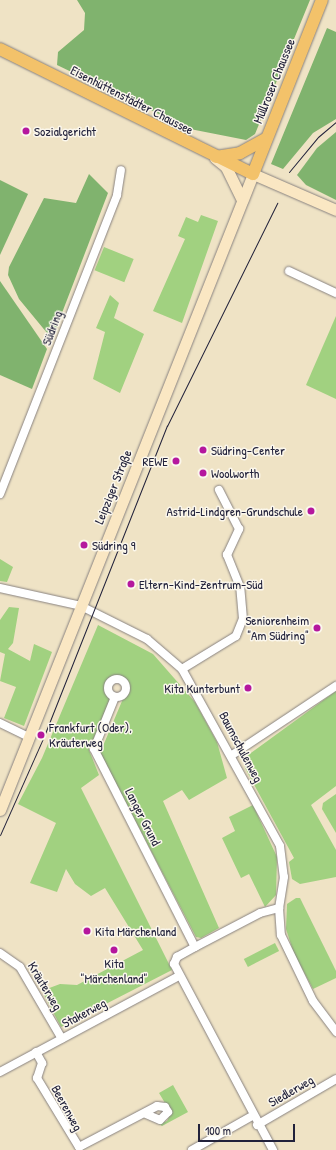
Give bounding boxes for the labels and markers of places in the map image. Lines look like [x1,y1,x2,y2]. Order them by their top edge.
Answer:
place label: Sozialgericht [34,123,96,139]
marker: Sozialgericht [21,126,31,136]
place label: Südring-Center [211,442,285,458]
marker: Südring-Center [198,445,208,455]
place label: REWE [143,453,168,469]
marker: REWE [171,456,181,466]
place label: Woolworth [211,465,259,481]
marker: Woolworth [198,468,208,478]
place label: Astrid-Lindgren-Grundschule [166,503,303,519]
marker: Astrid-Lindgren-Grundschule [306,506,316,516]
place label: Südring 9 [92,537,136,553]
marker: Südring 9 [79,540,89,550]
place label: Eltern-Kind-Zentrum-Süd [139,576,263,592]
marker: Eltern-Kind-Zentrum-Süd [126,579,136,589]
place label: Seniorenheim "Am Südring" [245,613,309,644]
marker: Seniorenheim "Am Südring" [312,623,322,633]
place label: Kita Kunterbunt [164,680,240,696]
marker: Kita Kunterbunt [243,683,253,693]
place label: Frankfurt (Oder), Kräuterweg [49,720,132,751]
marker: Frankfurt (Oder), Kräuterweg [36,730,46,740]
place label: Kita Märchenland [95,923,176,939]
marker: Kita Märchenland [82,926,92,936]
marker: Kita "Märchenland" [109,945,119,955]
place label: Kita "Märchenland" [81,956,147,987]

